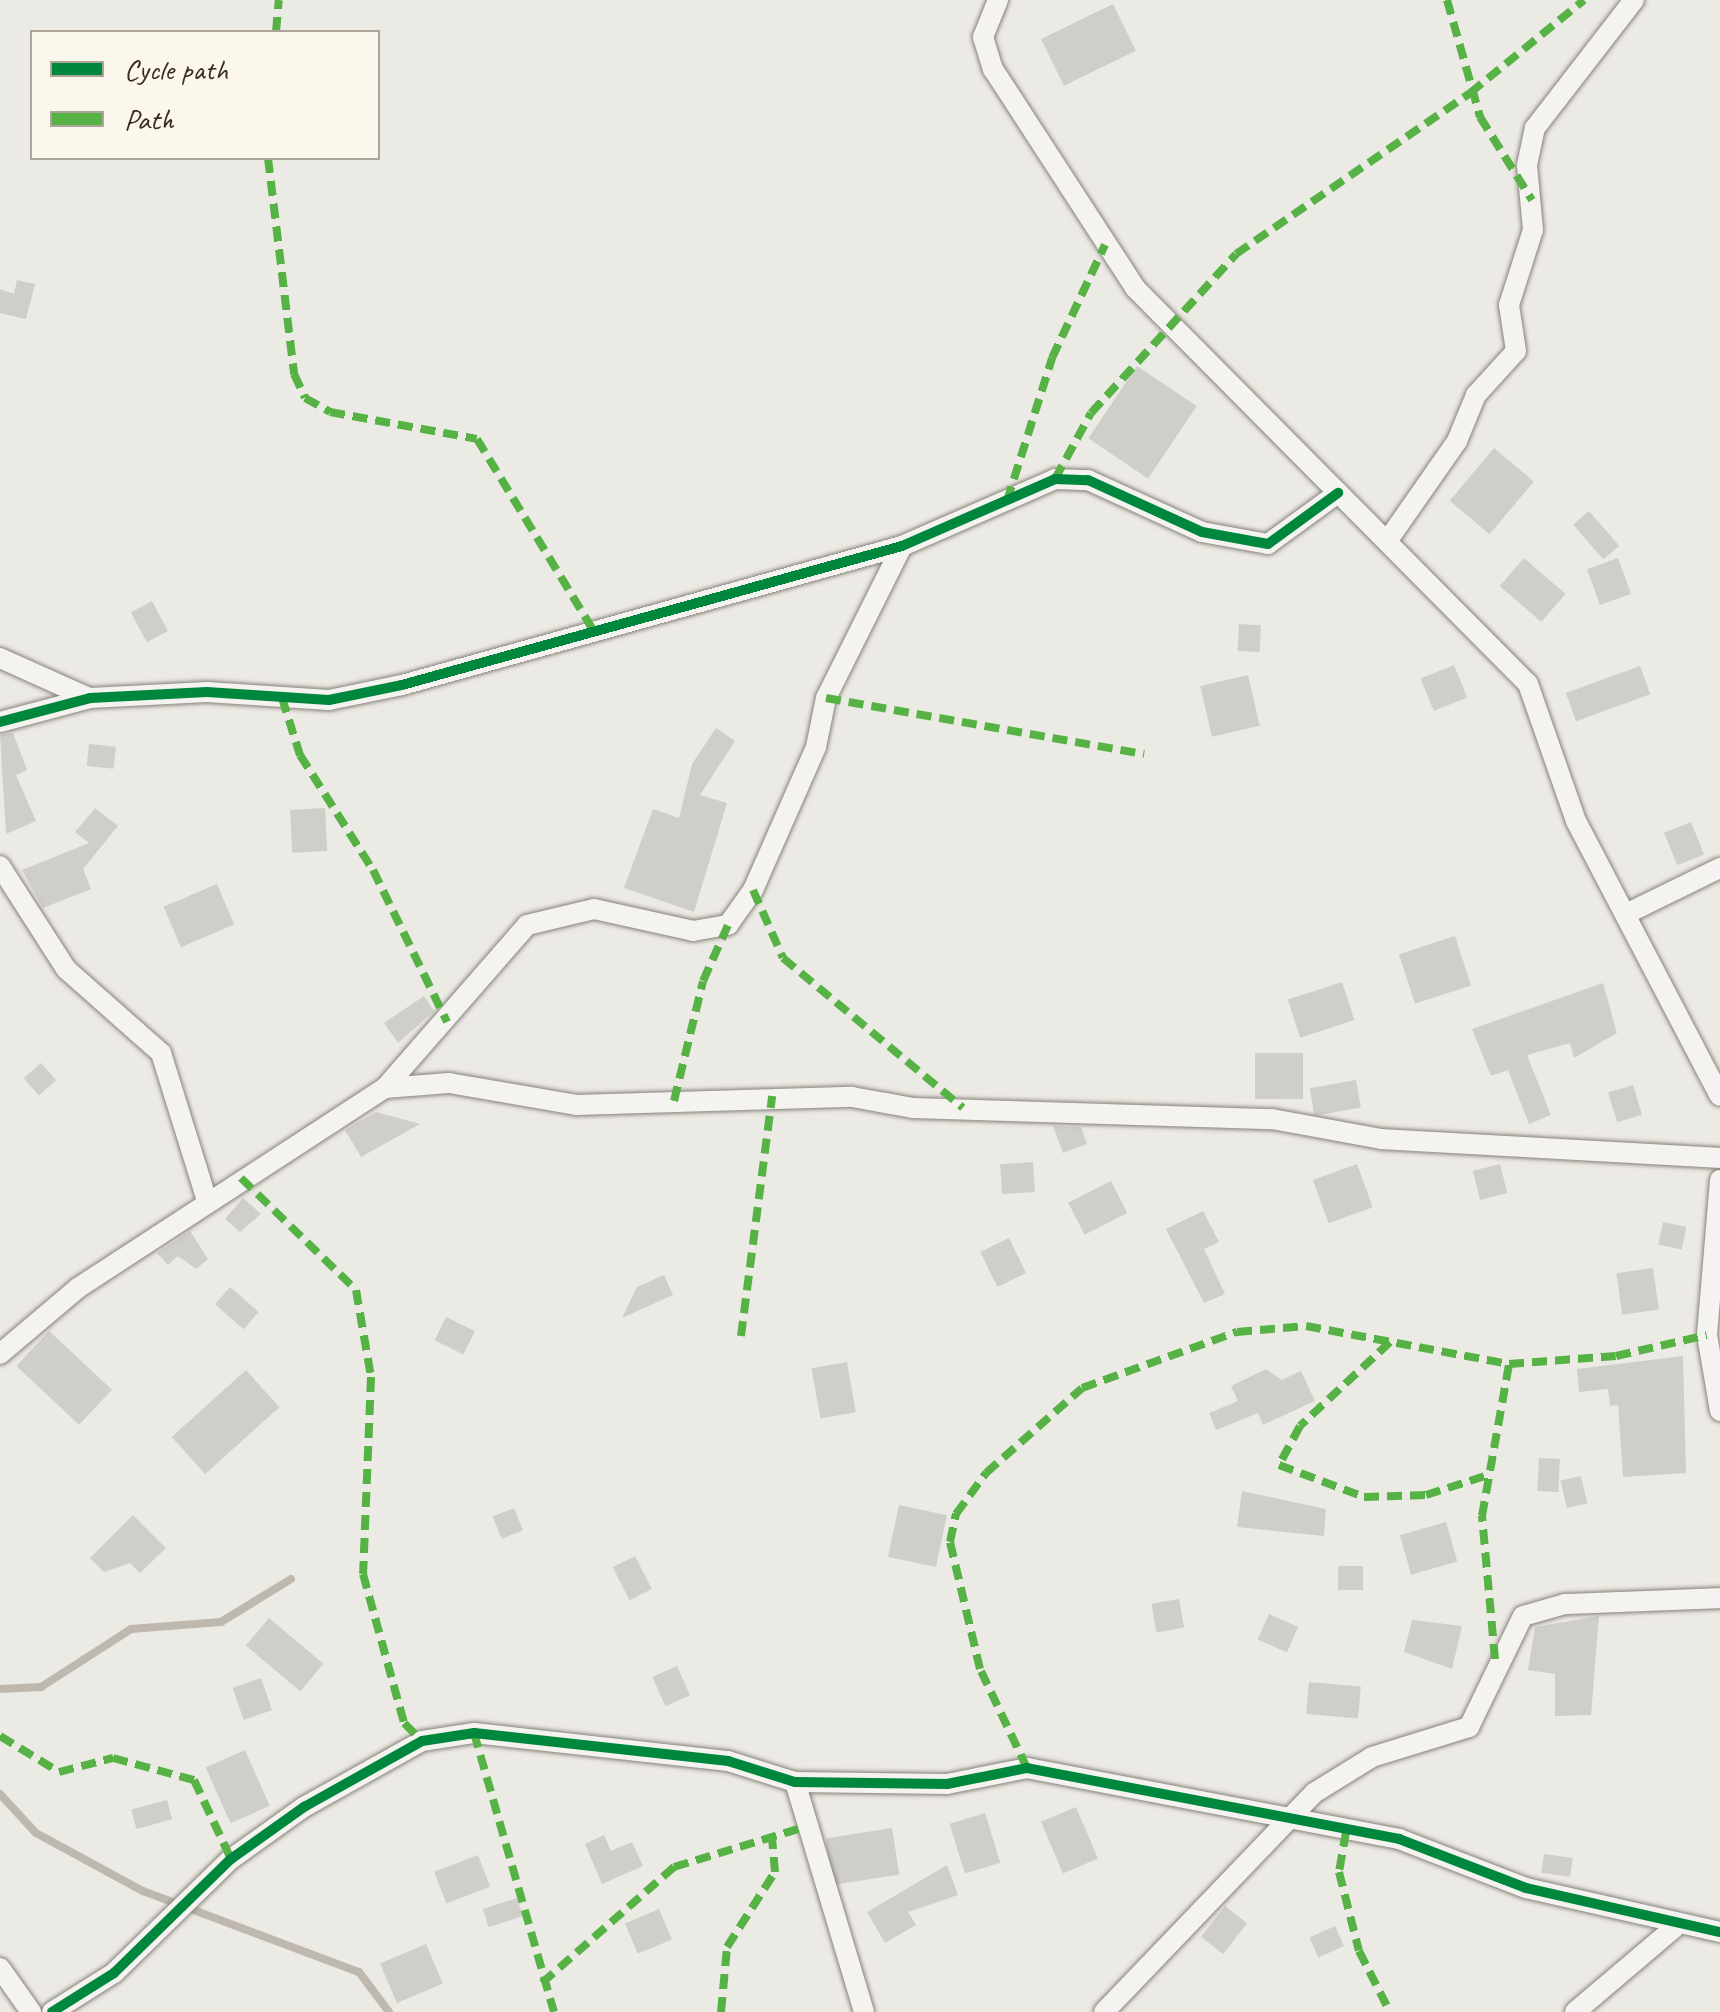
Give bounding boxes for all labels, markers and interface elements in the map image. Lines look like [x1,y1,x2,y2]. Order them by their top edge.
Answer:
legend [30,30,380,160]
text: Cycle path [124,50,228,88]
text: Path [124,100,173,138]

